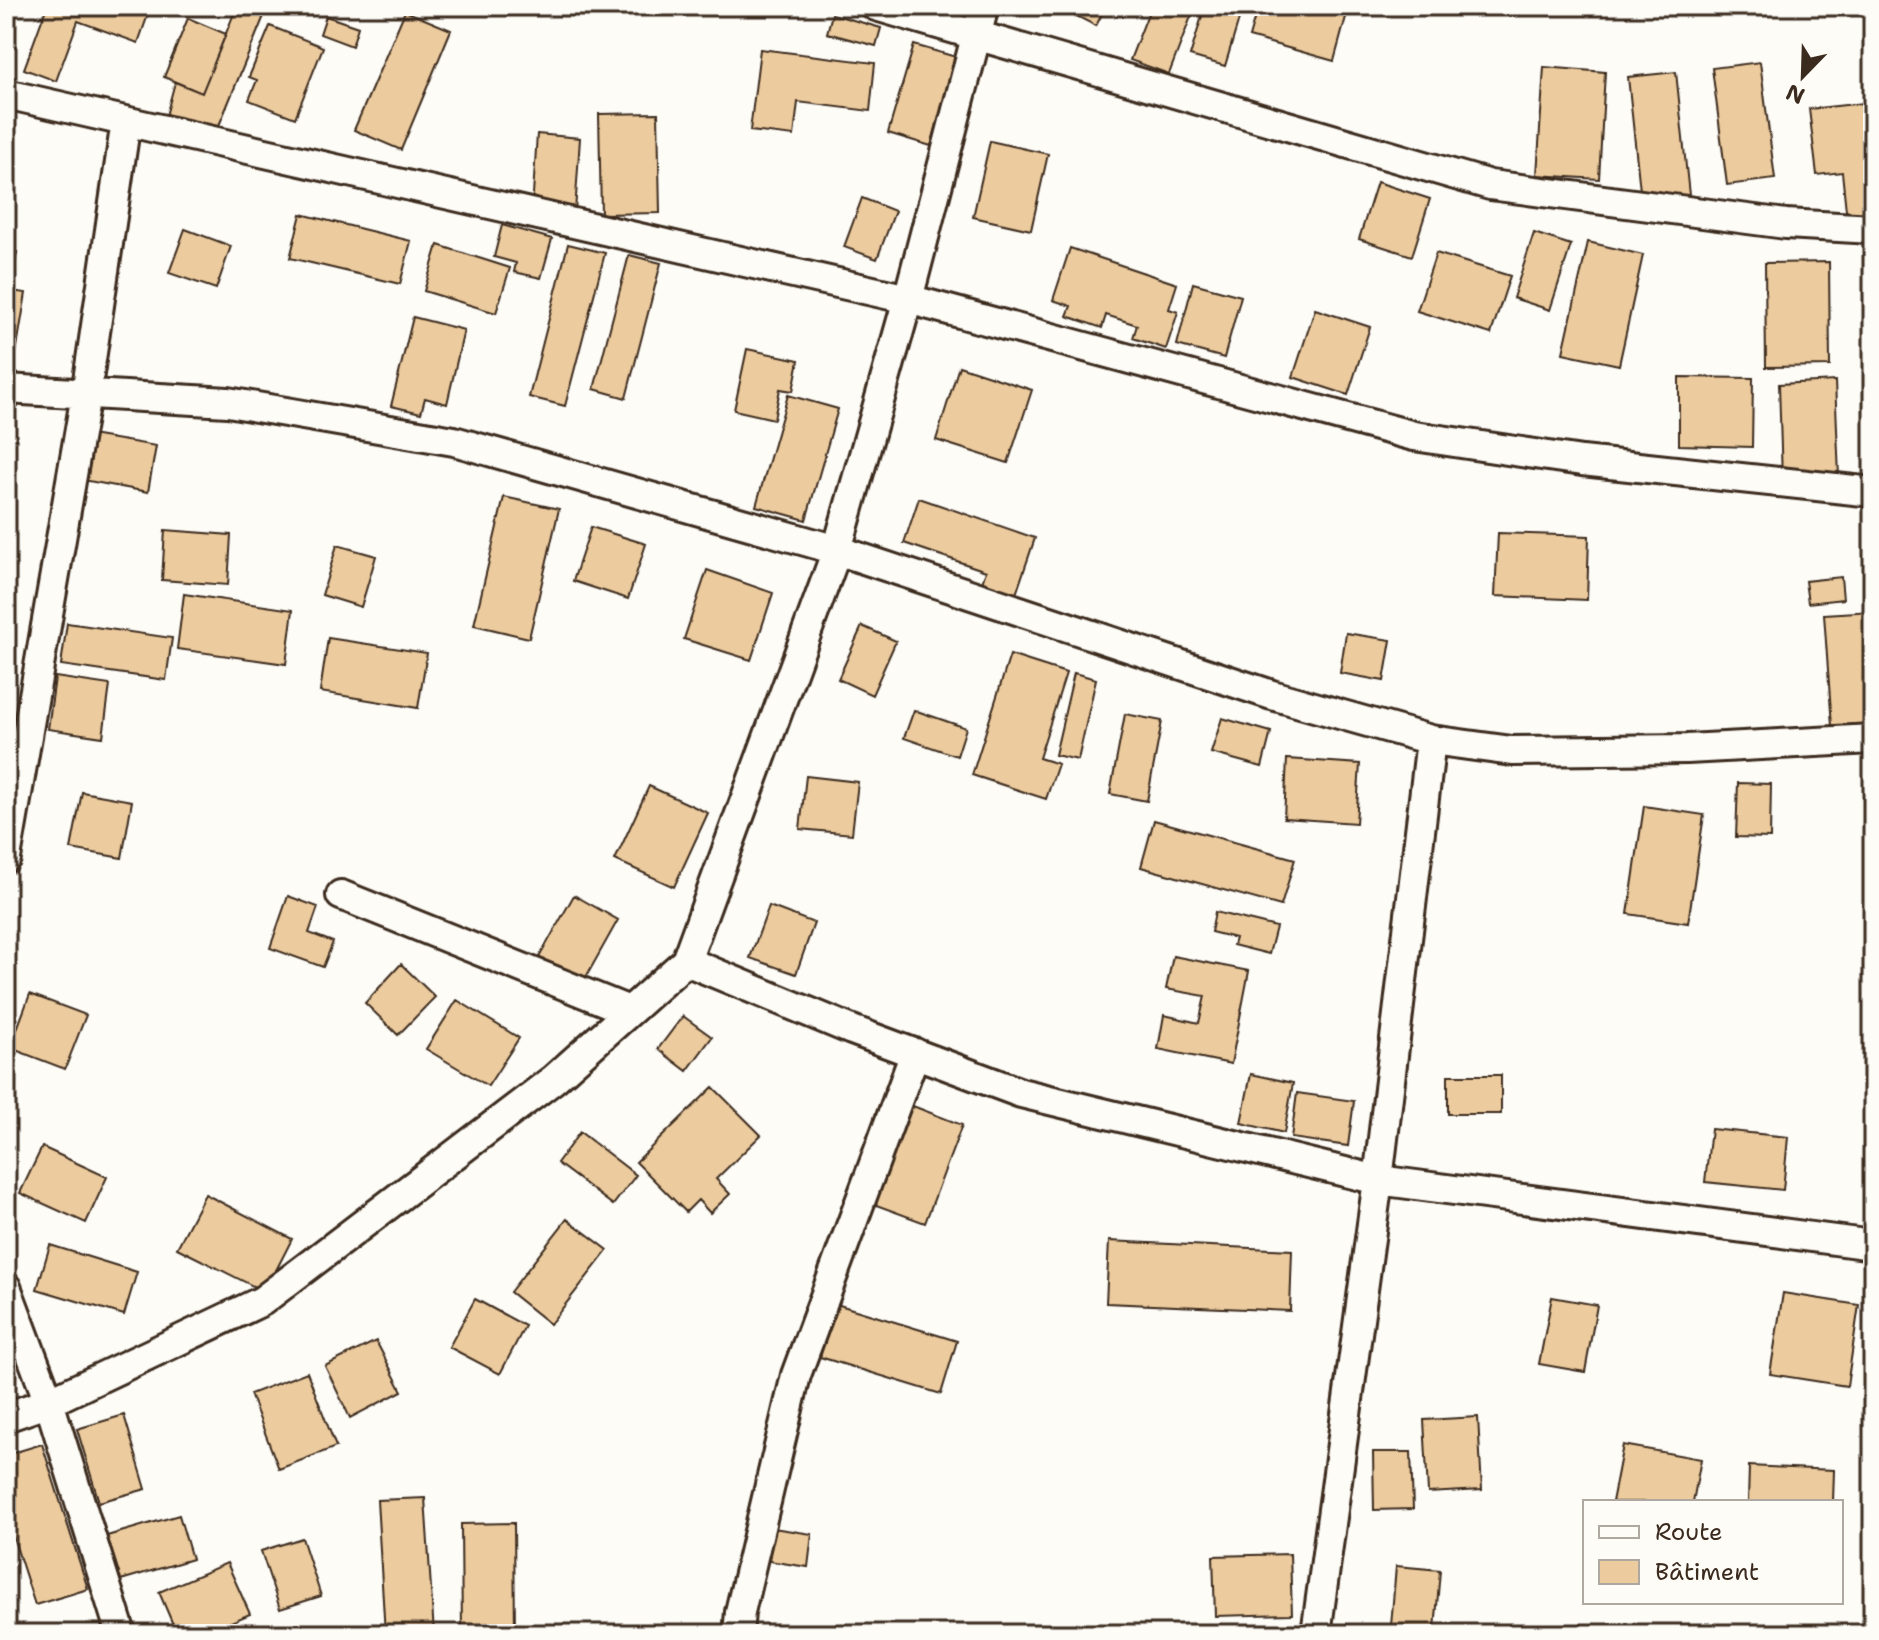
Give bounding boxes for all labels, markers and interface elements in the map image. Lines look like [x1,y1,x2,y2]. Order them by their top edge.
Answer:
north arrow [1763,36,1843,116]
text: N [1782,77,1809,111]
legend [1583,1500,1843,1604]
text: Route [1655,1516,1723,1548]
text: Bâtiment [1655,1556,1759,1588]

